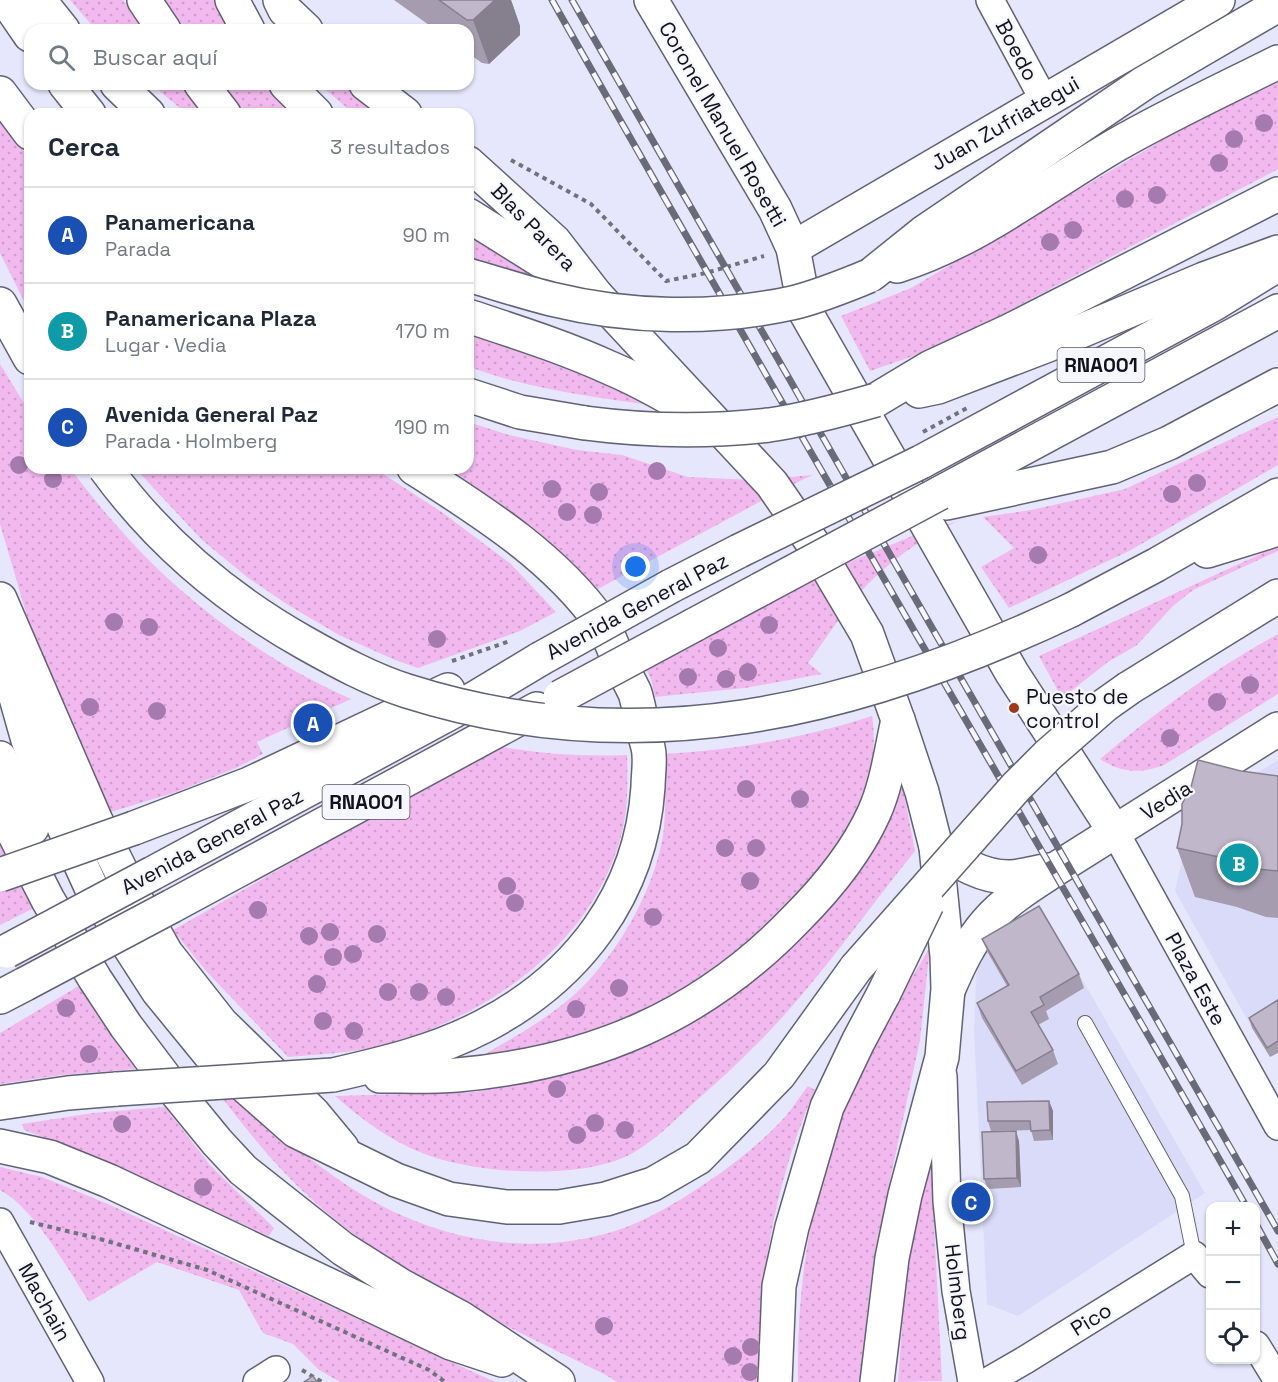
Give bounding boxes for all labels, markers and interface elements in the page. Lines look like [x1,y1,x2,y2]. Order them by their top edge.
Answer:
street label: Boedo [990,15,1044,85]
street label: Coronel Manuel Rosetti [653,16,793,232]
search box [24,24,474,90]
icon: search [45,41,78,74]
text: Buscar aquí [93,43,218,71]
street label: Juan Zufriategui [926,70,1084,176]
text: Cerca [48,130,120,164]
text: 3 resultados [330,134,450,160]
street label: Blas Parera [486,178,582,276]
text: Panamericana [105,208,255,236]
text: A [61,222,74,248]
text: 90 m [403,222,450,248]
text: Parada [105,236,171,262]
text: Panamericana Plaza [105,304,317,332]
text: B [61,318,74,344]
text: 170 m [395,318,450,344]
text: Lugar · Vedia [105,332,226,358]
road number: RNA001 [1058,348,1144,382]
text: Avenida General Paz [105,400,318,428]
text: C [61,414,74,440]
text: 190 m [394,414,450,440]
text: Parada · Holmberg [105,428,277,454]
street label: Avenida General Paz [541,547,733,665]
your location [621,552,650,581]
place label: Puesto de control [1026,683,1128,734]
pin: A [294,700,332,746]
marker: Puesto de control [1007,701,1021,715]
street label: Vedia [1135,774,1197,826]
street label: Avenida General Paz [116,782,308,900]
road number: RNA001 [322,785,410,819]
pin: B [1220,840,1258,886]
street label: Plaza Este [1159,928,1233,1030]
pin: C [952,1180,990,1224]
map controls [1206,1202,1260,1364]
button: + [1206,1202,1260,1256]
street label: Holmberg [939,1242,977,1342]
button: − [1206,1256,1260,1310]
street label: Machain [12,1258,78,1346]
street label: Pico [1065,1296,1117,1342]
button: locate [1206,1310,1260,1364]

